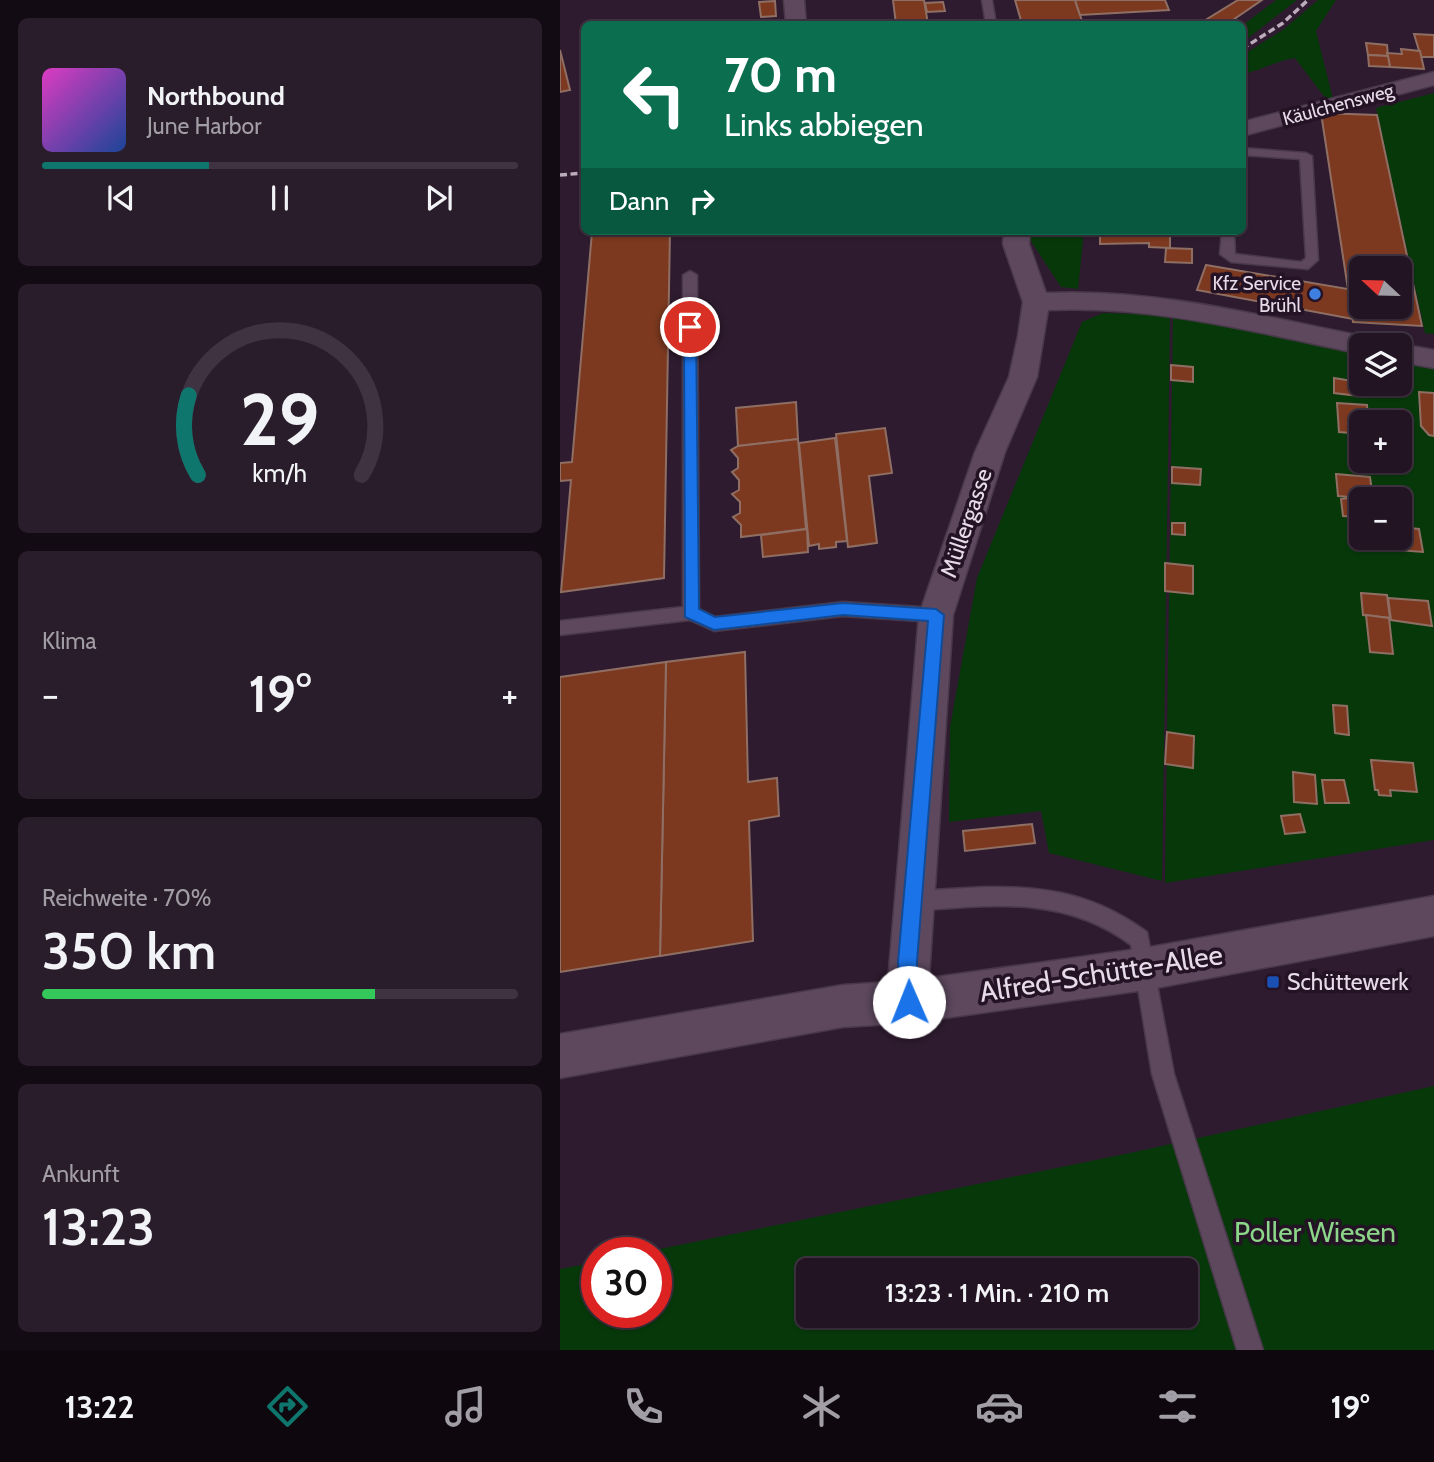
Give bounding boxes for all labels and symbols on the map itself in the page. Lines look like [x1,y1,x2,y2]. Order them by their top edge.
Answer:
street label: Käulchensweg [1280,78,1397,130]
north arrow [1349,256,1412,318]
place label: Kfz Service Brühl [1212,272,1302,317]
marker: Kfz Service Brühl [1307,286,1323,302]
pin [660,297,720,357]
street label: Müllergasse [934,465,998,581]
street label: Alfred-Schütte-Allee [977,937,1225,1009]
position arrow [872,965,946,1039]
place label: Schüttewerk [1287,968,1409,996]
marker: Schüttewerk [1265,974,1281,990]
park label: Poller Wiesen [1234,1215,1396,1249]
speed limit sign: 30 [581,1237,672,1328]

